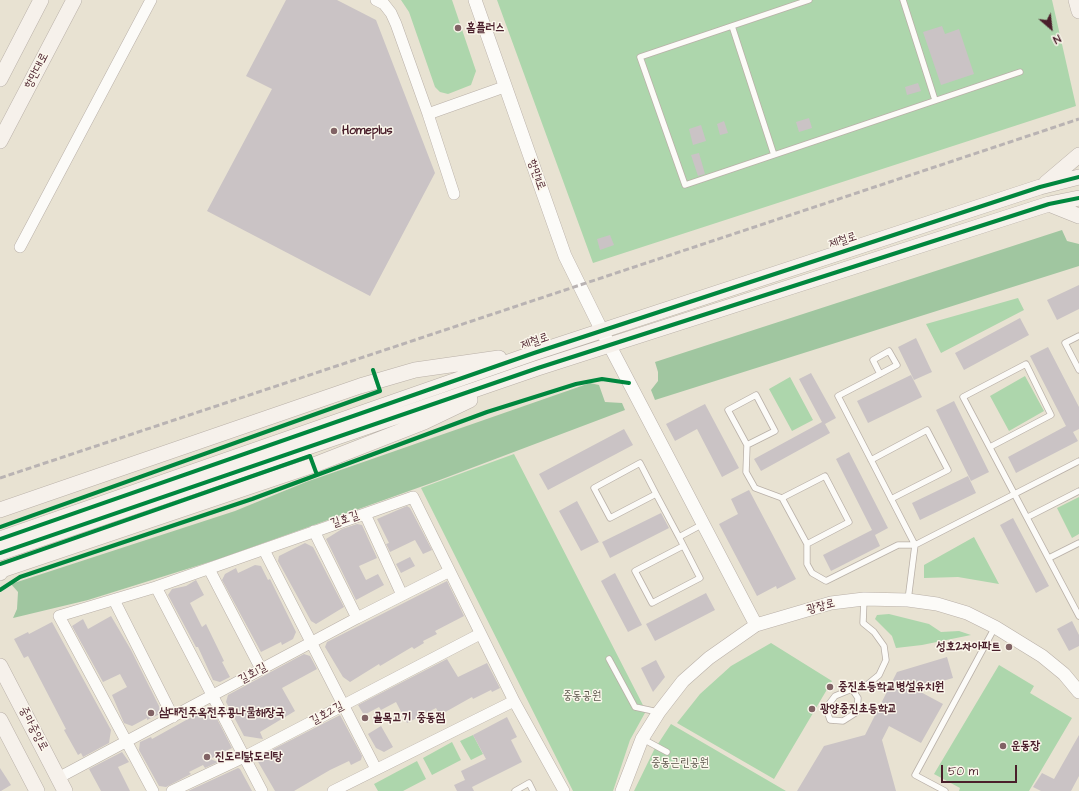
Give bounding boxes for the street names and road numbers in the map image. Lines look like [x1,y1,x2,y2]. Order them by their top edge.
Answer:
street label: 항만대로 [22,51,52,91]
street label: 항만11로 [524,157,548,193]
street label: 제철로 [827,230,859,252]
street label: 제철로 [519,330,551,354]
street label: 길호길 [329,508,361,532]
street label: 광장로 [805,597,837,617]
street label: 길호1길 [236,660,270,688]
street label: 길호2길 [308,699,346,729]
street label: 중마중앙로 [15,704,51,754]

